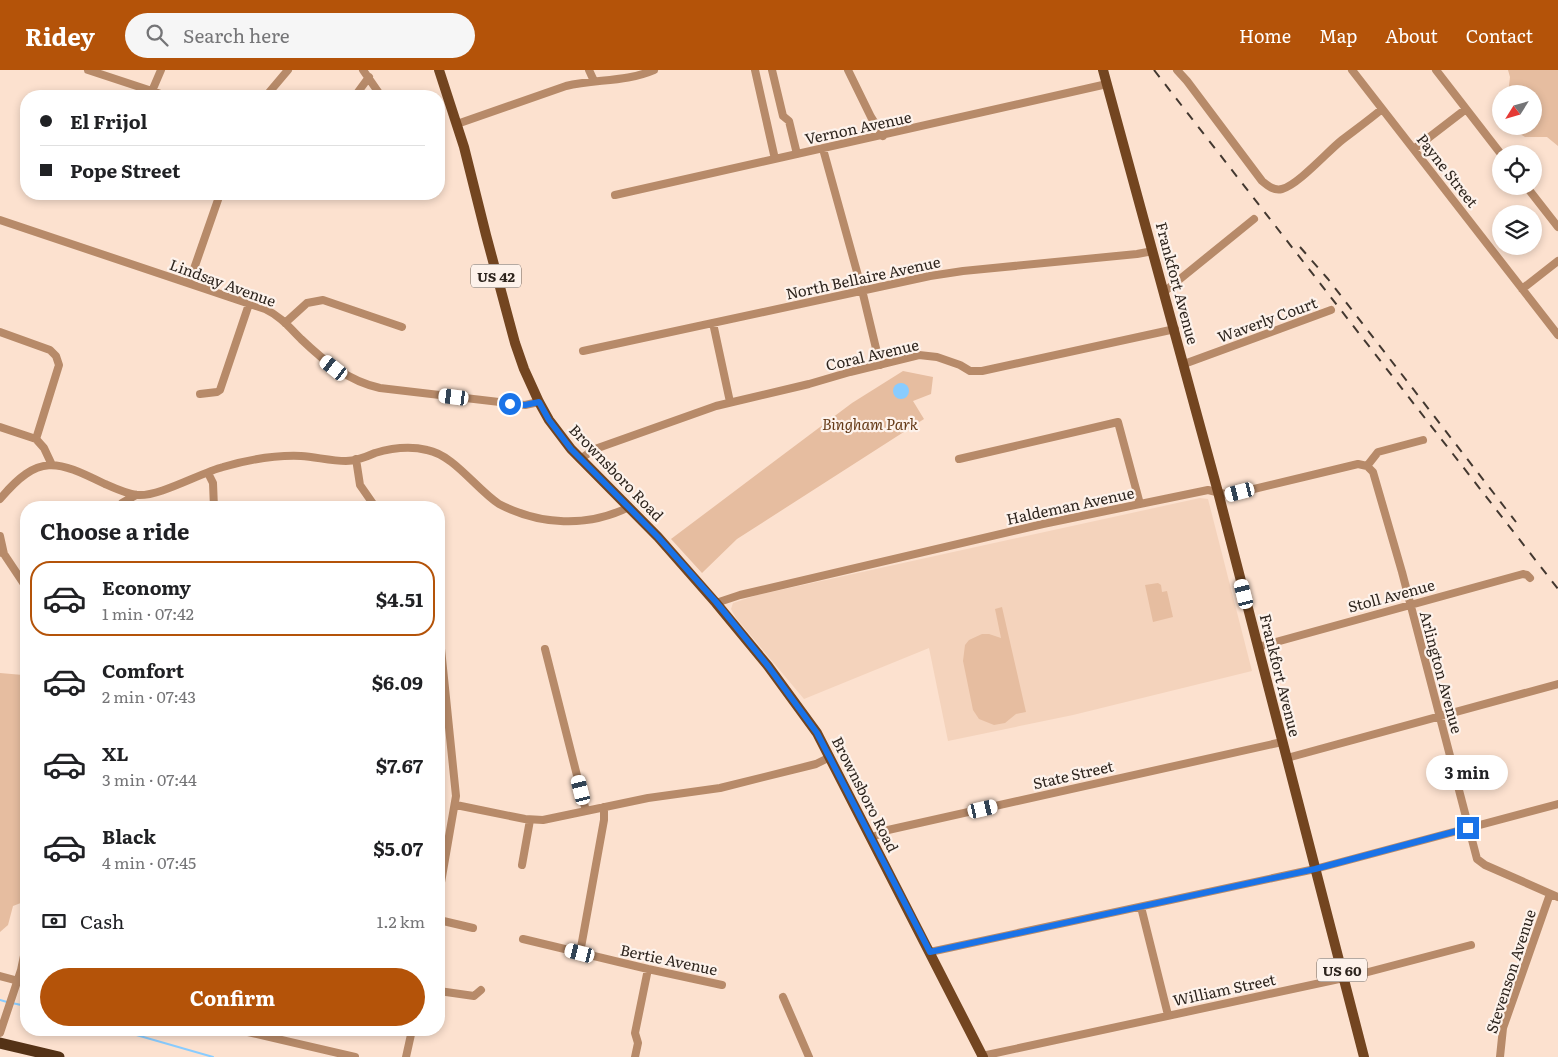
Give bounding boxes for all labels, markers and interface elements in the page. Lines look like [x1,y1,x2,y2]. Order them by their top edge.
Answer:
search box [125,13,475,58]
text: Ridey [25,18,95,53]
icon: search [143,21,171,49]
text: Search here [183,21,290,49]
text: Home [1239,22,1291,49]
text: Map [1319,22,1357,49]
text: About [1385,22,1438,49]
text: Contact [1466,22,1533,49]
north arrow [1492,85,1542,135]
map controls [1492,85,1542,255]
street label: Vernon Avenue [803,104,914,150]
text: El Frijol [70,107,147,135]
street label: Payne Street [1412,128,1484,212]
button: locate [1492,145,1542,195]
text: Pope Street [70,156,180,184]
button: layers [1492,205,1542,255]
street label: Frankfort Avenue [1151,219,1205,347]
street label: North Bellaire Avenue [784,249,943,305]
street label: Lindsay Avenue [166,252,280,312]
road number: US 42 [471,265,521,288]
street label: Waverly Court [1214,290,1320,348]
street label: Coral Avenue [823,332,921,376]
car [317,353,350,383]
car [438,388,469,406]
route start [499,393,521,415]
park label: Bingham Park [822,412,919,435]
street label: Brownsboro Road [564,418,670,526]
street label: Haldeman Avenue [1004,480,1136,530]
car [1223,481,1256,503]
text: Choose a ride [40,514,189,547]
street label: Stoll Avenue [1345,572,1437,618]
text: Economy [102,573,191,601]
icon: car [42,576,87,621]
car [1233,578,1254,610]
text: $4.51 [376,585,423,613]
text: 1 min · 07:42 [102,601,194,625]
street label: Arlington Avenue [1415,608,1469,736]
street label: Frankfort Avenue [1255,611,1307,739]
text: Comfort [102,656,184,684]
icon: car [42,659,87,704]
text: $6.09 [372,668,423,696]
text: 2 min · 07:43 [102,684,196,708]
street label: Brownsboro Road [827,732,905,856]
text: XL [102,739,129,767]
icon: car [42,742,87,787]
text: $7.67 [376,751,423,779]
street label: State Street [1030,754,1116,794]
callout: 3 min [1427,756,1509,790]
text: 3 min [1444,760,1490,784]
text: 3 min · 07:44 [102,767,197,791]
car [570,774,591,806]
car [966,798,999,820]
route end [1457,817,1479,839]
text: Black [102,822,156,850]
icon: car [42,825,87,870]
text: $5.07 [373,834,423,862]
text: 4 min · 07:45 [102,850,196,874]
street label: Stevenson Avenue [1479,906,1541,1036]
icon: cash [40,907,68,935]
text: Cash [80,907,124,935]
text: 1.2 km [377,909,425,933]
street label: Bertie Avenue [618,937,720,981]
car [563,942,596,964]
road number: US 60 [1317,958,1367,982]
street label: William Street [1170,967,1278,1011]
button: Confirm [40,968,425,1026]

